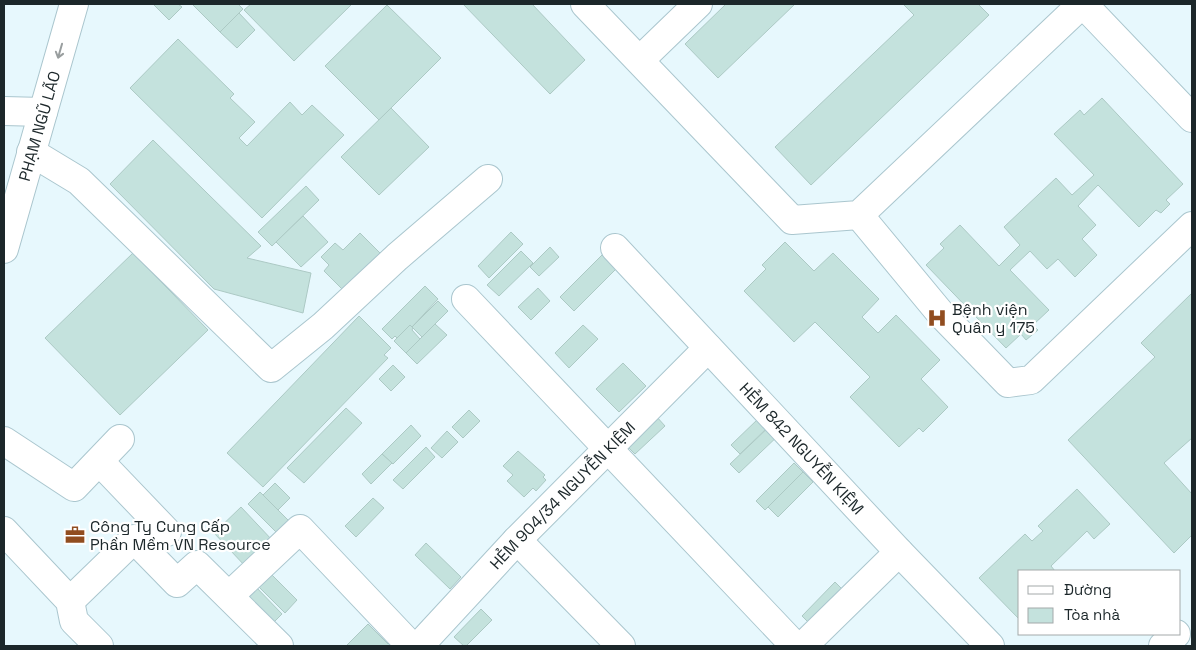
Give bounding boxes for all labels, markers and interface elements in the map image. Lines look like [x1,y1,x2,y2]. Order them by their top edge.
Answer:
one-way arrow [55,42,65,58]
street label: PHẠM NGŨ LÃO [14,69,65,184]
place label: Bệnh viện Quân y 175 [952,299,1035,338]
hospital icon: Bệnh viện Quân y 175 [926,307,948,329]
street label: HẺM 842 NGUYỄN KIỆM [735,378,868,519]
street label: HẺM 904/34 NGUYỄN KIỆM [485,417,640,574]
place label: Công Ty Cung Cấp Phần Mềm VN Resource [90,516,271,555]
office icon: Công Ty Cung Cấp Phần Mềm VN Resource [64,524,86,546]
legend [1018,570,1181,635]
text: Đường [1064,580,1112,599]
text: Tòa nhà [1064,605,1120,624]

